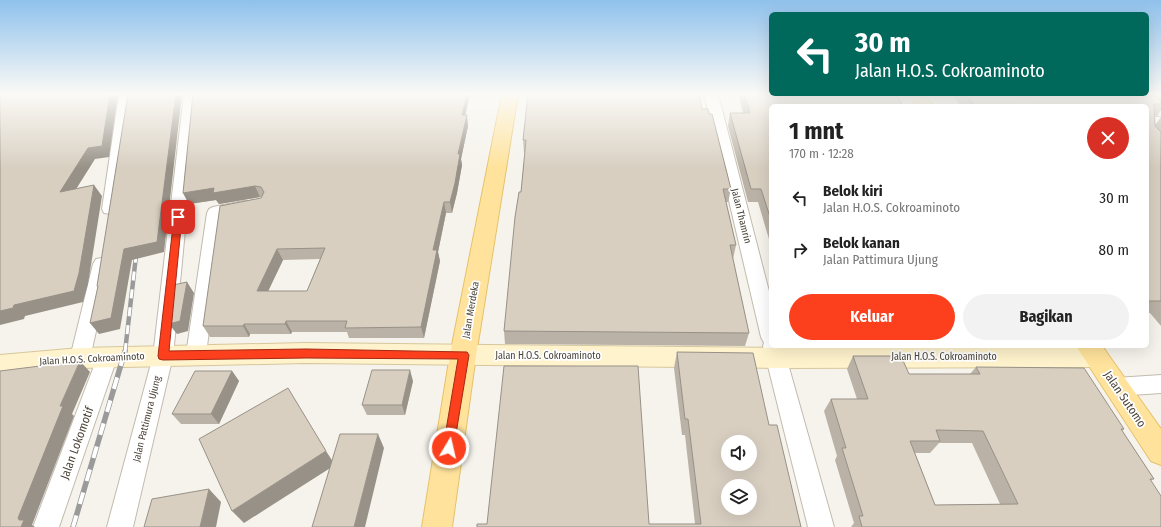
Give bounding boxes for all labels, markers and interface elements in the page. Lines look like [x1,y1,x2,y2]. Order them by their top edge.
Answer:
text: 30 m [855,26,911,59]
icon: left [789,28,841,80]
text: Jalan H.O.S. Cokroaminoto [855,60,1045,82]
text: 1 mnt [789,117,843,145]
button: close [1087,117,1129,159]
text: 170 m · 12:28 [789,146,854,161]
text: Belok kiri [823,182,883,200]
street label: Jalan Thamrin [728,187,754,245]
icon: left [789,187,811,209]
text: 30 m [1099,189,1129,207]
pin [161,200,195,234]
text: Jalan H.O.S. Cokroaminoto [823,200,960,215]
icon: arrive [167,206,189,228]
text: Belok kanan [823,234,900,252]
icon: right [789,239,811,261]
text: 80 m [1099,241,1129,259]
text: Jalan Pattimura Ujung [823,252,938,267]
street label: Jalan Merdeka [460,280,482,339]
button: Keluar [789,294,955,340]
button: Bagikan [963,294,1129,340]
street label: Jalan H.O.S. Cokroaminoto [39,350,145,368]
street label: Jalan H.O.S. Cokroaminoto [495,350,601,362]
street label: Jalan H.O.S. Cokroaminoto [891,351,997,363]
street label: Jalan Sutomo [1101,368,1149,430]
street label: Jalan Pattimura Ujung [131,374,164,463]
street label: Jalan Lokomotif [57,403,97,481]
position arrow [428,427,470,469]
map controls [721,435,757,515]
button: sound [721,435,757,471]
button: layers [721,479,757,515]

